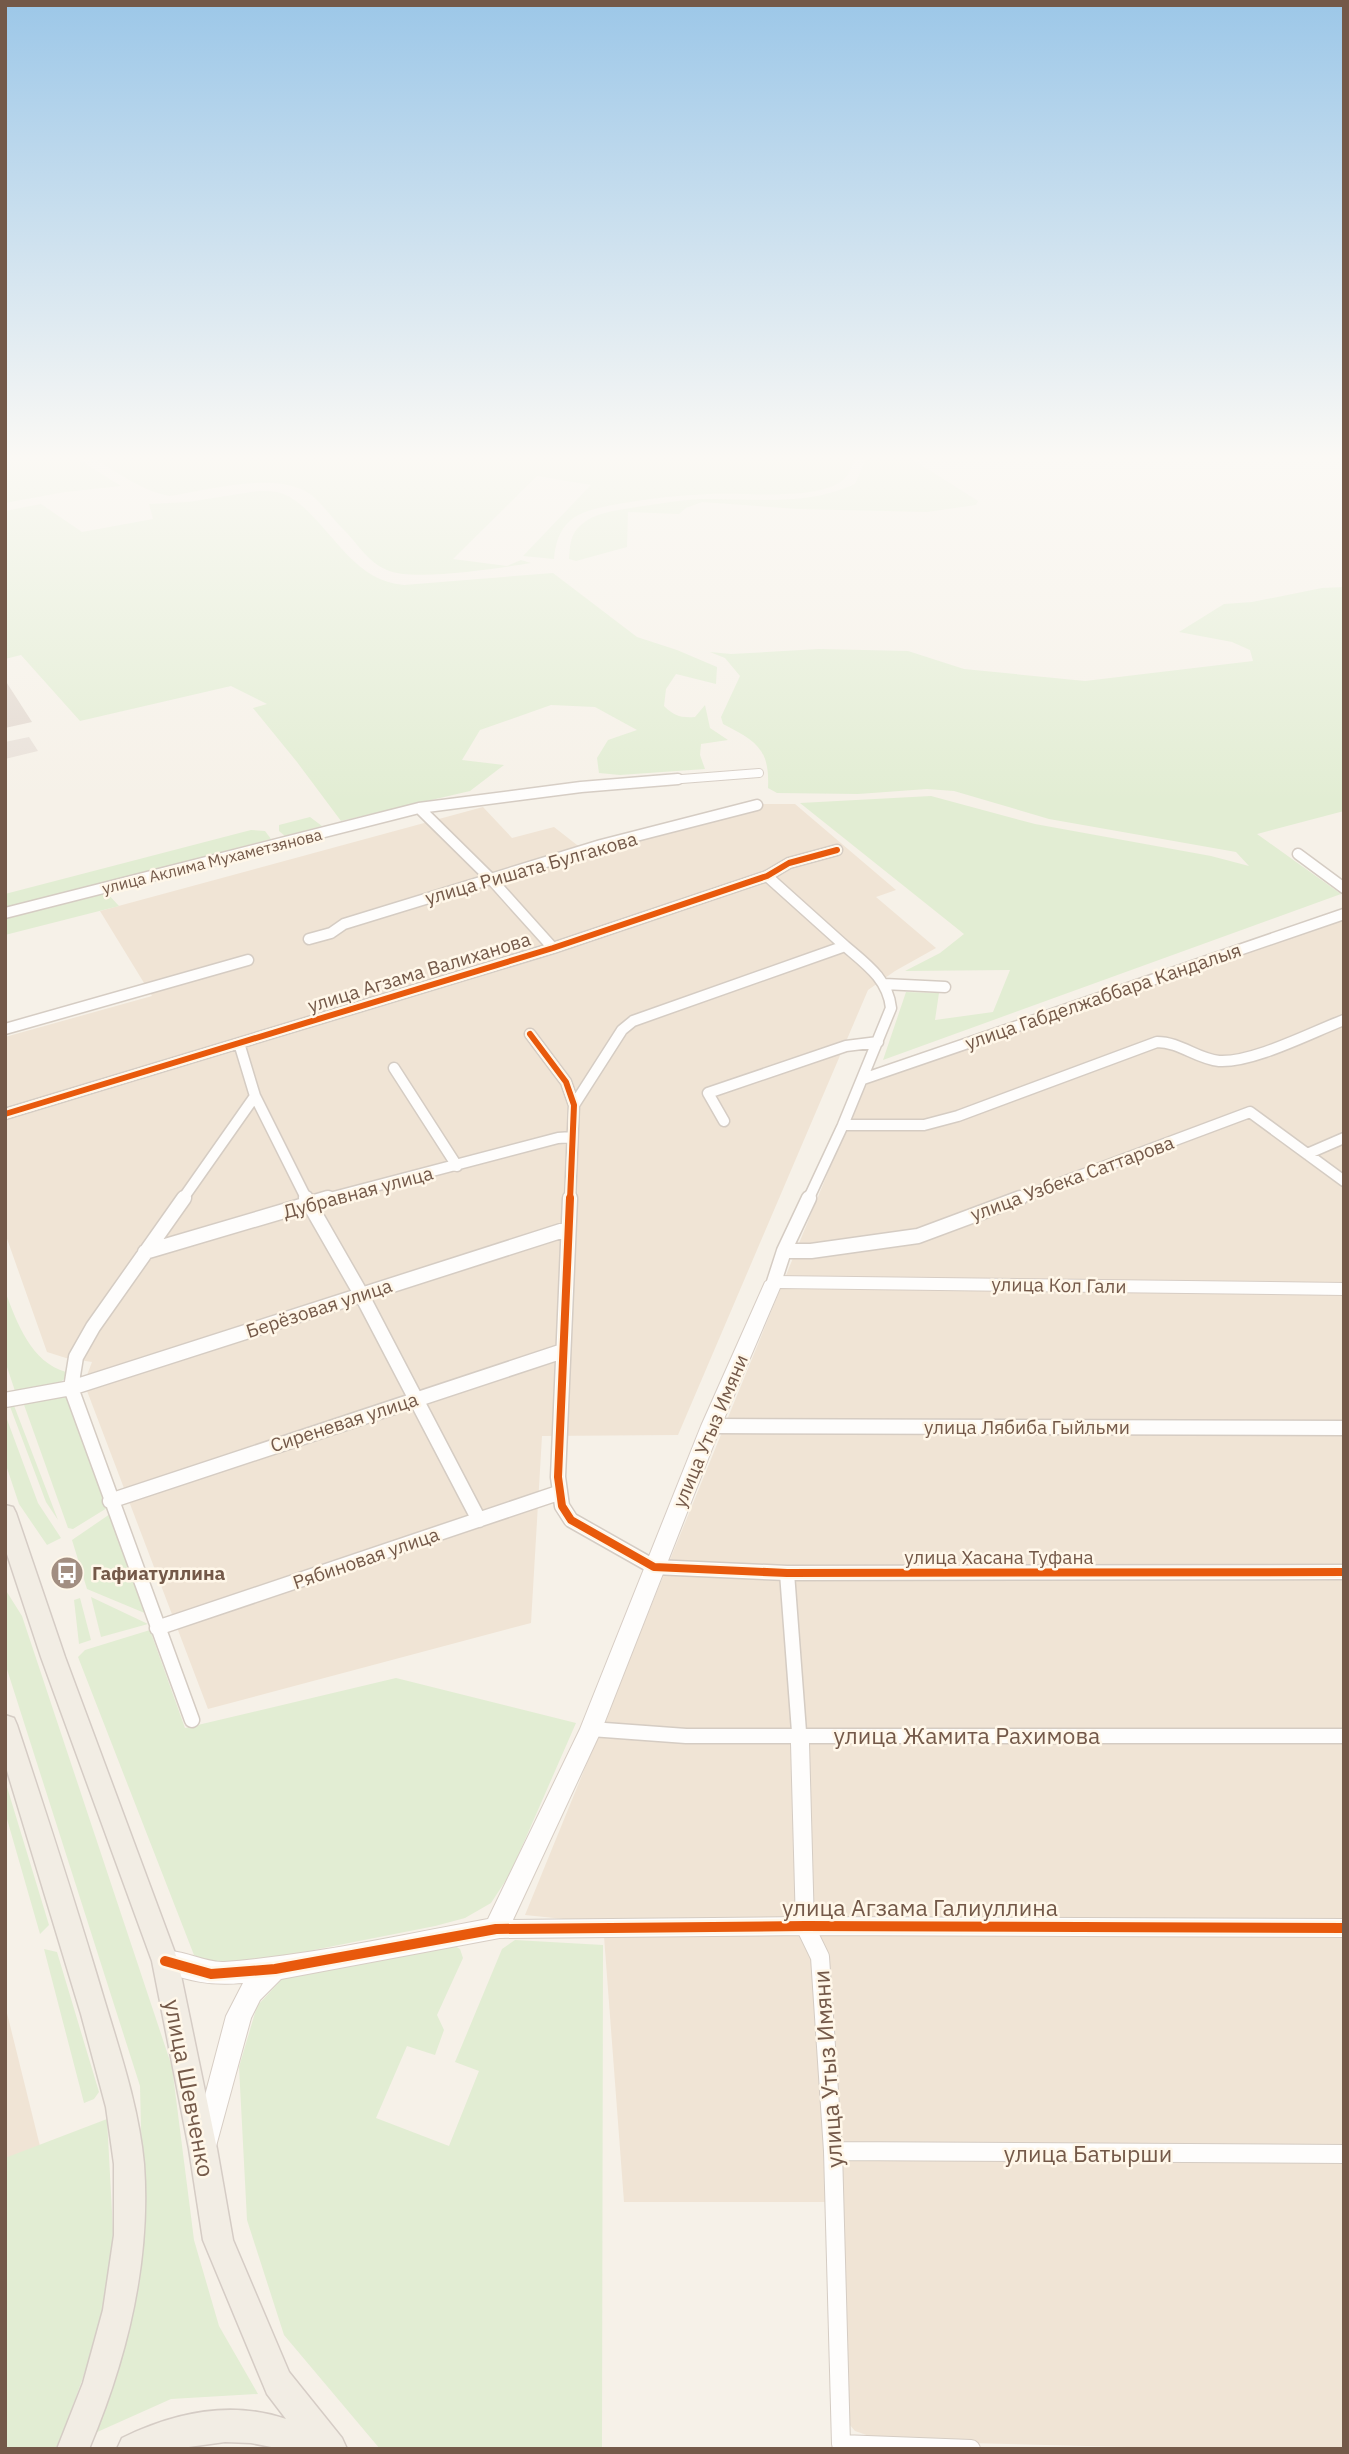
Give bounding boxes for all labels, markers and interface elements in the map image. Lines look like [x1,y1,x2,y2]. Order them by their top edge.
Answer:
street label: улица Аклима Мухаметзянова [100,824,325,898]
street label: улица Ришата Булгакова [422,826,640,910]
street label: улица Агзама Валиханова [305,927,533,1017]
street label: улица Габделжаббара Кандалыя [962,937,1244,1055]
street label: улица Узбека Саттарова [967,1130,1177,1226]
street label: Дубравная улица [280,1160,436,1224]
street label: улица Кол Гали [991,1272,1127,1298]
street label: Берёзовая улица [243,1273,395,1343]
street label: улица Утыз Имяни [667,1351,753,1511]
street label: Сиреневая улица [267,1387,421,1457]
street label: улица Лябиба Гыйльми [924,1415,1130,1439]
street label: Рябиновая улица [290,1522,442,1594]
street label: улица Хасана Туфана [904,1545,1094,1569]
bus stop icon: Гафиатуллина [48,1554,86,1592]
place label: Гафиатуллина [92,1561,226,1585]
street label: улица Жамита Рахимова [834,1720,1100,1750]
street label: улица Агзама Галиуллина [782,1892,1058,1922]
street label: улица Утыз Имяни [805,1969,849,2169]
street label: улица Шевченко [158,1997,222,2179]
street label: улица Батырши [1004,2138,1172,2168]

